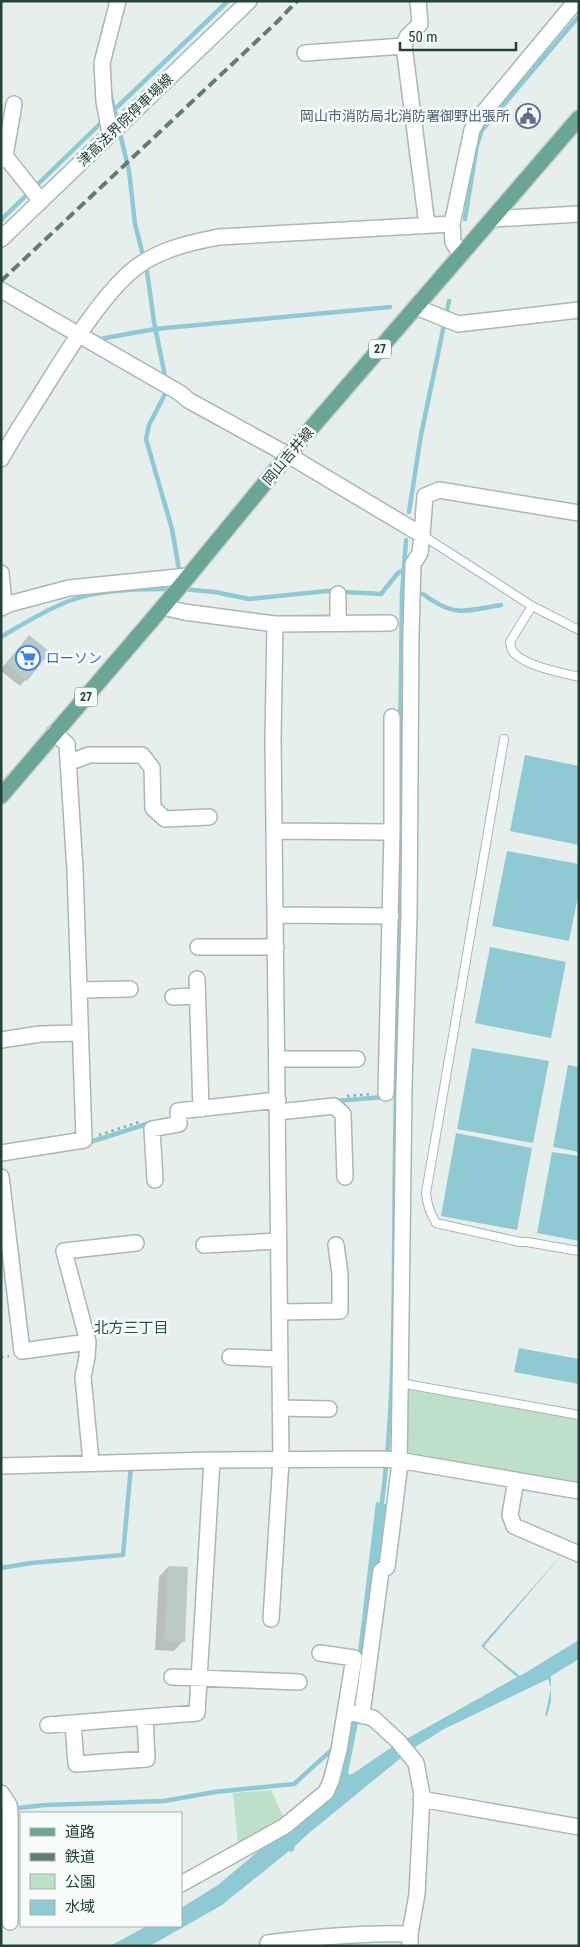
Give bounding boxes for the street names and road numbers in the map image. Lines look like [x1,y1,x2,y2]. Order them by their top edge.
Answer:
street label: 津高法界院停車場線 [74,70,176,170]
road number: 27 [369,339,391,358]
street label: 岡山吉井線 [259,424,317,488]
road number: 27 [75,688,97,706]

